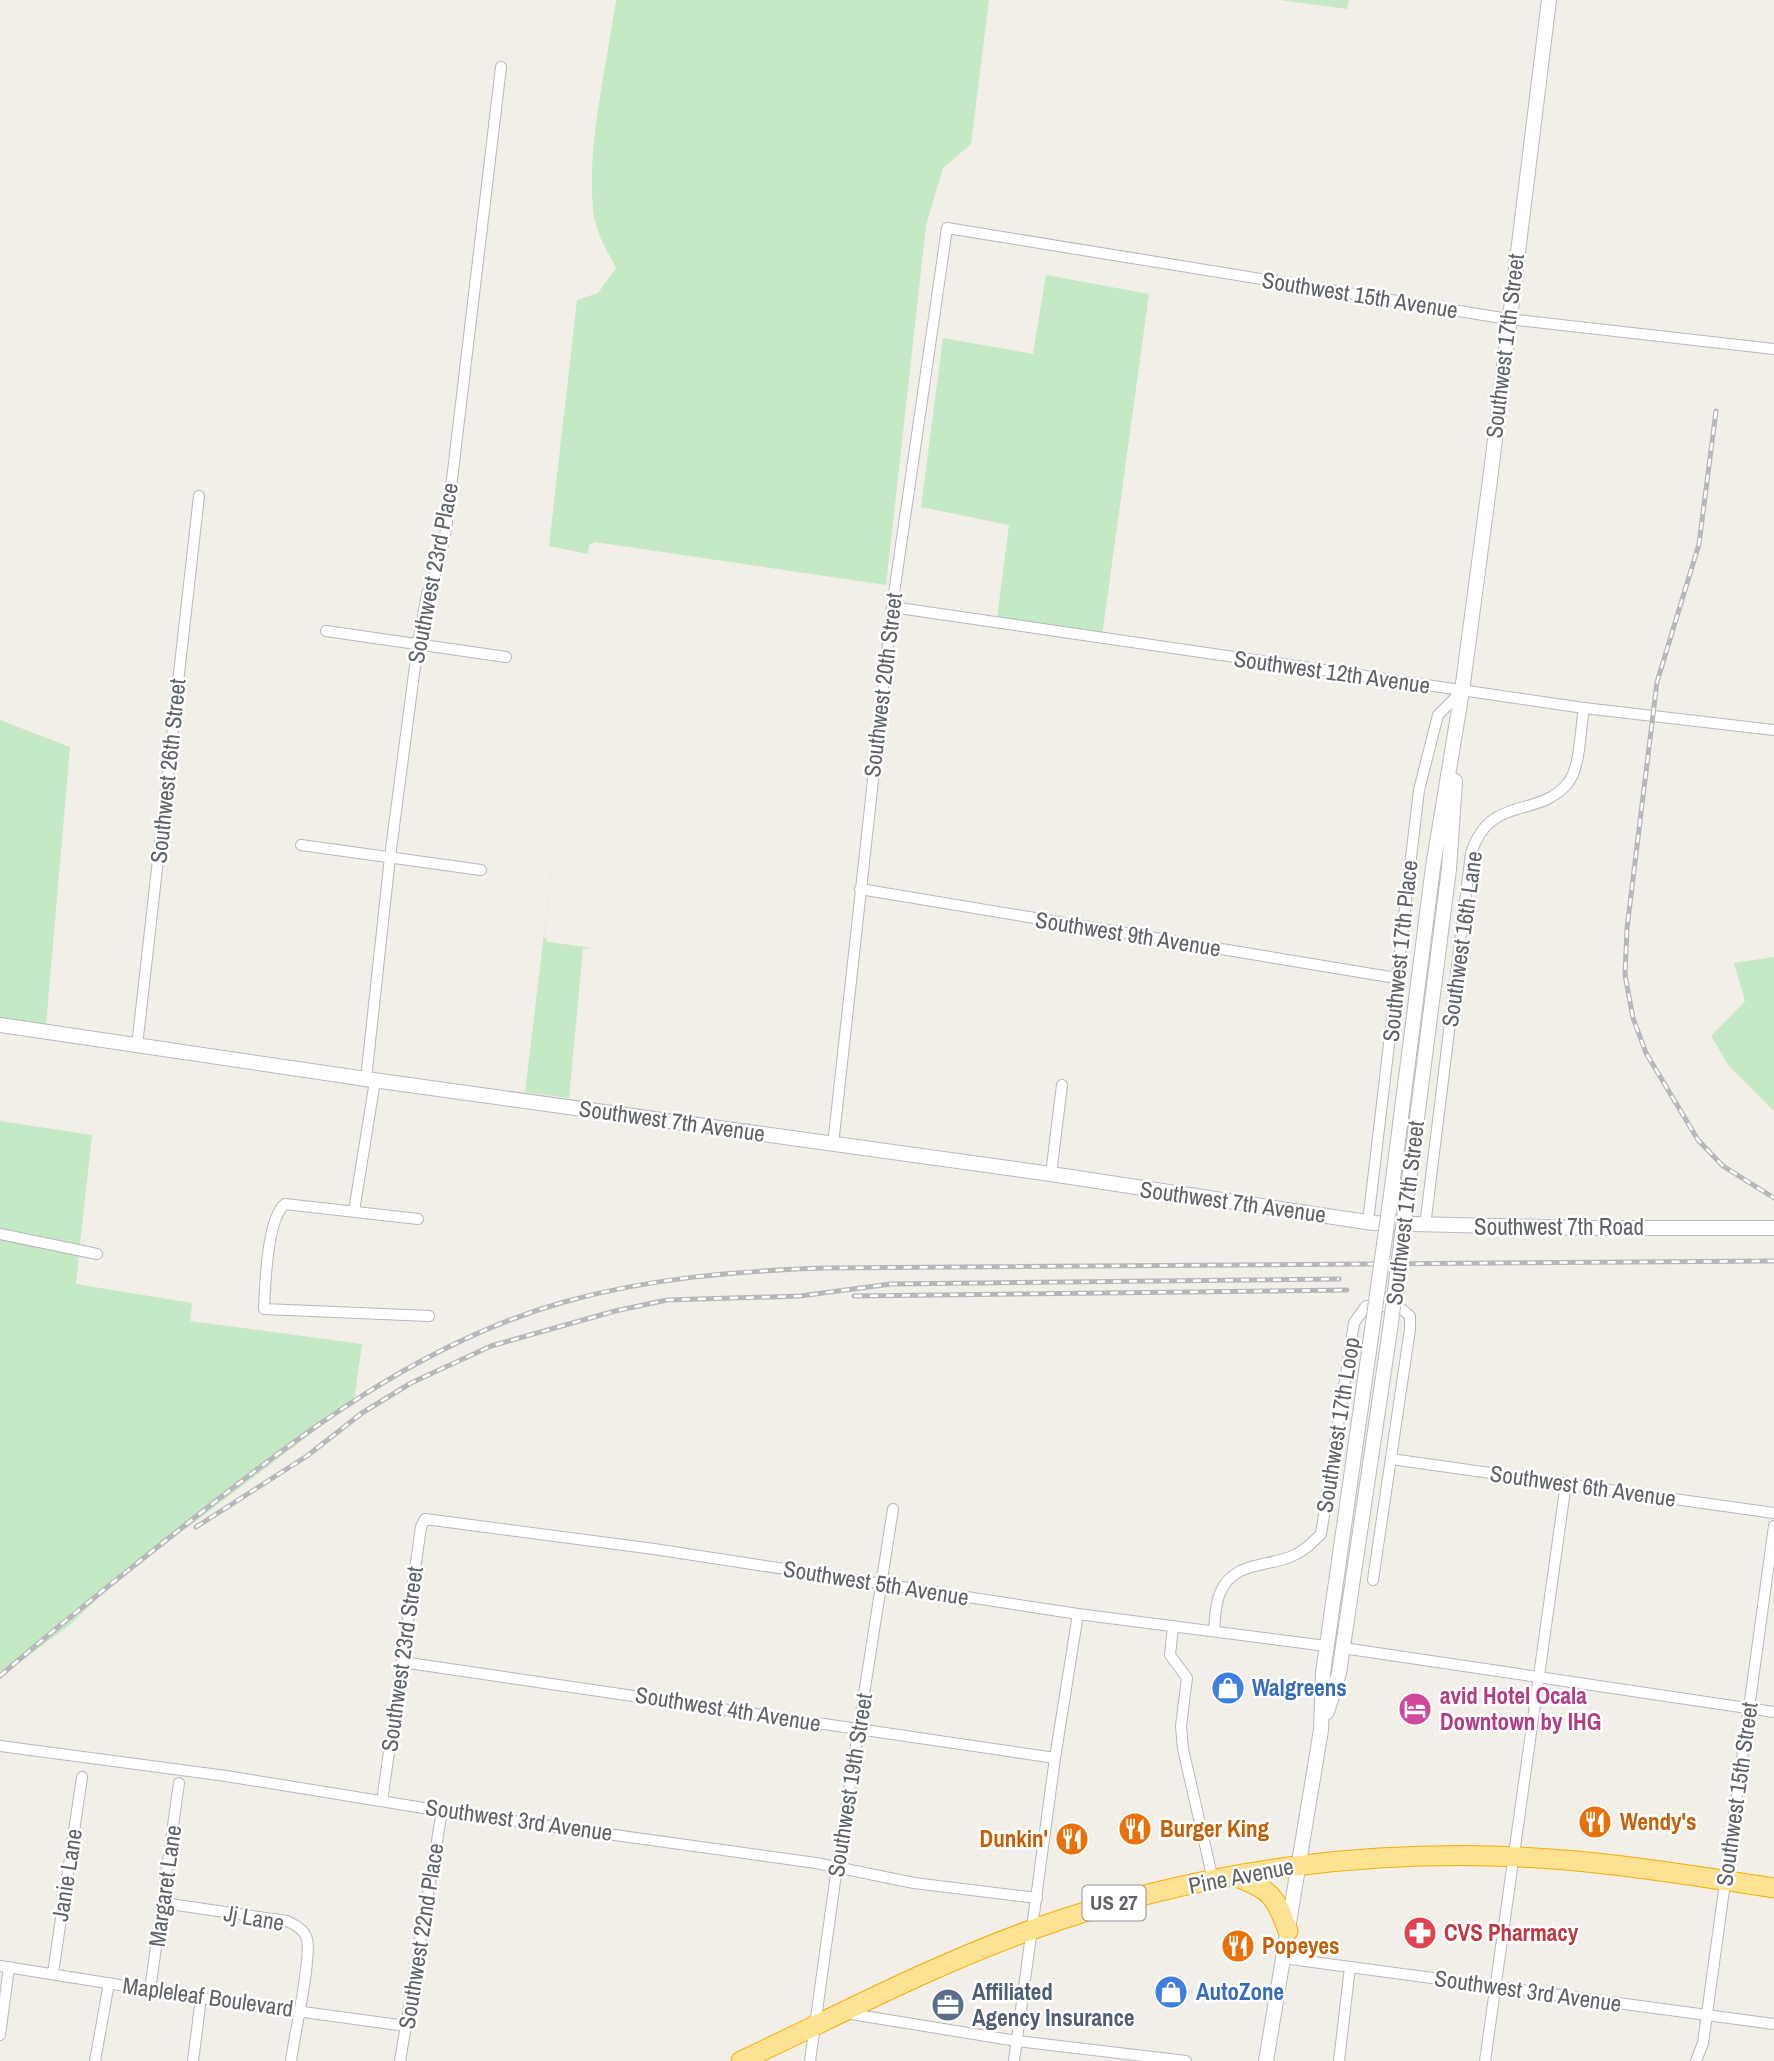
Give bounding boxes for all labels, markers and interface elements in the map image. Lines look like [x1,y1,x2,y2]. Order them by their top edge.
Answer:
street label: Southwest 17th Street [1478,252,1531,440]
street label: Southwest 15th Avenue [1260,264,1460,325]
street label: Southwest 23rd Place [400,480,465,666]
street label: Southwest 20th Street [856,591,909,779]
street label: Southwest 12th Avenue [1232,642,1432,701]
street label: Southwest 26th Street [142,677,193,865]
street label: Southwest 16th Lane [1434,849,1489,1029]
street label: Southwest 17th Place [1375,859,1424,1043]
street label: Southwest 9th Avenue [1033,904,1223,963]
street label: Southwest 7th Avenue [577,1092,767,1149]
street label: Southwest 17th Street [1378,1119,1431,1307]
street label: Southwest 7th Avenue [1138,1173,1328,1230]
street label: Southwest 7th Road [1474,1211,1644,1242]
street label: Southwest 17th Loop [1308,1335,1367,1515]
street label: Southwest 6th Avenue [1488,1457,1678,1514]
street label: Southwest 5th Avenue [781,1553,971,1612]
street label: Southwest 23rd Street [373,1564,430,1753]
shop icon: Walgreens [1209,1669,1247,1707]
place label: Walgreens [1252,1672,1347,1703]
street label: Southwest 4th Avenue [633,1679,823,1738]
place label: avid Hotel Ocala Downtown by IHG [1440,1680,1601,1737]
hotel icon: avid Hotel Ocala Downtown by IHG [1396,1690,1434,1728]
street label: Southwest 19th Street [820,1691,879,1879]
street label: Southwest 15th Street [1708,1700,1765,1888]
street label: Southwest 3rd Avenue [424,1791,615,1848]
restaurant icon: Wendy's [1576,1803,1614,1841]
place label: Wendy's [1620,1806,1696,1837]
restaurant icon: Burger King [1116,1810,1154,1848]
place label: Burger King [1160,1813,1269,1844]
restaurant icon: Dunkin' [1053,1820,1091,1858]
street label: Margaret Lane [141,1823,188,1949]
place label: Dunkin' [980,1823,1048,1854]
street label: Janie Lane [44,1826,89,1923]
street label: Southwest 22nd Place [391,1841,450,2031]
street label: Pine Avenue [1186,1850,1296,1901]
road number: US 27 [1082,1885,1146,1920]
street label: Jj Lane [221,1897,287,1938]
pharmacy icon: CVS Pharmacy [1401,1914,1439,1952]
place label: CVS Pharmacy [1444,1917,1579,1948]
restaurant icon: Popeyes [1219,1927,1257,1965]
place label: Popeyes [1262,1930,1340,1961]
street label: Southwest 3rd Avenue [1433,1962,1624,2019]
street label: Mapleleaf Boulevard [121,1969,295,2024]
shop icon: AutoZone [1152,1973,1190,2011]
place label: Affiliated Agency Insurance [972,1976,1134,2033]
place label: AutoZone [1196,1976,1284,2007]
office icon: Affiliated Agency Insurance [929,1986,967,2024]

